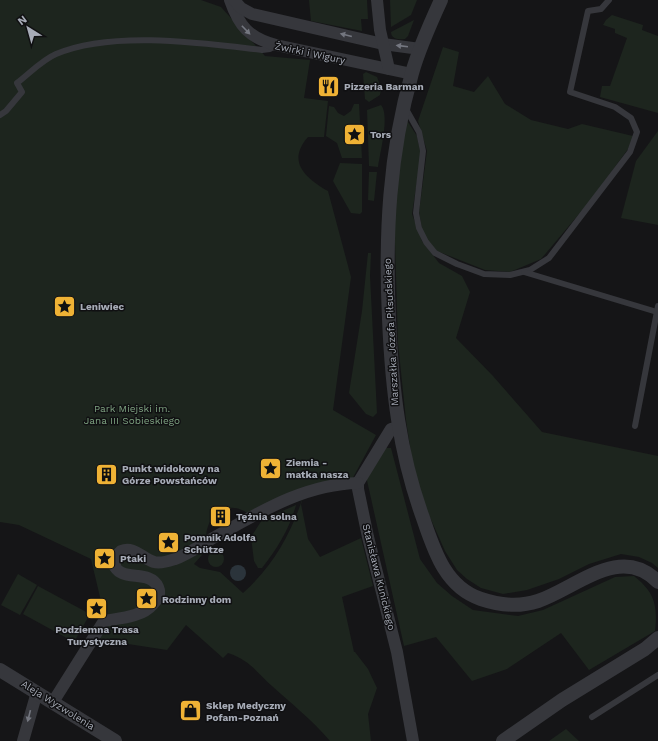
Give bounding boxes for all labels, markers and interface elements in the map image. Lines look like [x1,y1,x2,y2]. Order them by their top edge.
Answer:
north arrow [8,8,48,48]
text: N [15,13,29,28]
one-way arrow [242,25,251,34]
one-way arrow [339,32,351,38]
street label: Żwirki i Wigury [274,40,347,66]
one-way arrow [396,43,408,49]
restaurant icon: Pizzeria Barman [315,73,341,99]
place label: Pizzeria Barman [344,81,424,92]
place icon: Tors [342,121,368,147]
place label: Tors [370,129,392,140]
street label: Marszałka Józefa Piłsudskiego [382,258,400,406]
place icon: Leniwiec [52,293,78,319]
place label: Leniwiec [80,301,125,312]
park label: Park Miejski im. Jana III Sobieskiego [84,403,180,426]
place icon: Ziemia - matka nasza [258,455,284,481]
place label: Ziemia - matka nasza [286,457,349,480]
building icon: Punkt widokowy na Górze Powstańców [94,461,120,487]
place label: Punkt widokowy na Górze Powstańców [122,463,220,486]
building icon: Tężnia solna [208,503,234,529]
place label: Tężnia solna [236,511,297,522]
street label: Stanisława Kunickiego [360,523,398,631]
place icon: Pomnik Adolfa Schütze [155,530,181,556]
place label: Pomnik Adolfa Schütze [184,532,256,555]
place icon: Ptaki [92,545,118,571]
place label: Ptaki [120,553,146,564]
place icon: Rodzinny dom [133,586,159,612]
place label: Rodzinny dom [162,594,231,605]
place icon: Podziemna Trasa Turystyczna [84,596,110,622]
place label: Podziemna Trasa Turystyczna [55,624,139,647]
street label: Aleja Wyzwolenia [19,678,97,732]
shop icon: Sklep Medyczny Pofam-Poznań [177,698,203,724]
place label: Sklep Medyczny Pofam-Poznań [206,700,286,723]
one-way arrow [26,710,32,722]

